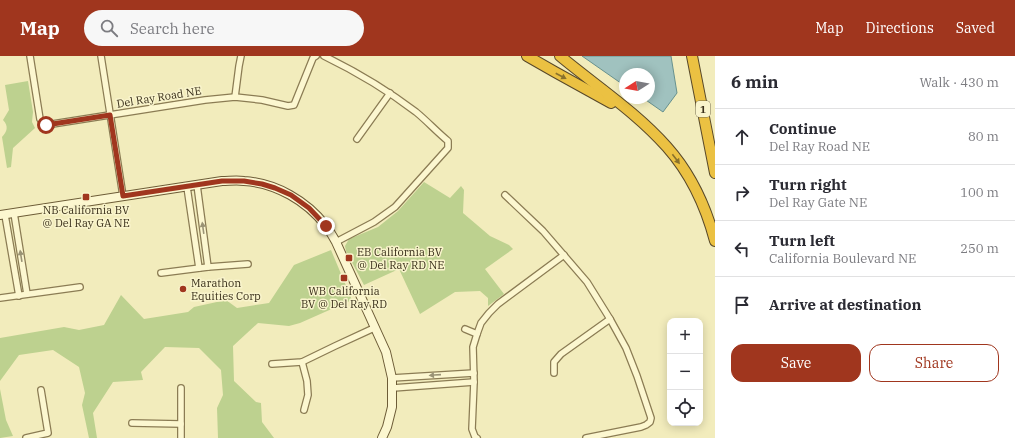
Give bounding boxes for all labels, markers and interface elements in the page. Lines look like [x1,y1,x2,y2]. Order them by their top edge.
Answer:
search box [84,10,364,46]
text: Map [20,16,60,40]
icon: search [98,17,120,39]
text: Search here [130,19,214,38]
text: Map [815,19,844,37]
text: Directions [866,19,934,37]
text: Saved [956,19,995,37]
north arrow [619,68,655,104]
text: 6 min [731,71,779,93]
one-way arrow [555,72,567,79]
text: Walk · 430 m [920,74,999,91]
street label: Del Ray Road NE [116,83,202,111]
road number: 1 [696,101,710,117]
route start [37,116,55,134]
text: Continue [769,119,836,138]
icon: ahead [731,126,753,148]
text: 80 m [968,128,999,145]
text: Del Ray Road NE [769,138,870,155]
one-way arrow [672,154,680,164]
text: Turn right [769,175,847,194]
icon: right [731,182,753,204]
text: 100 m [960,184,999,201]
marker: NB California BV @ Del Ray GA NE [81,192,91,202]
text: Del Ray Gate NE [769,194,867,211]
place label: NB California BV @ Del Ray GA NE [42,203,130,230]
route end [317,217,335,235]
one-way arrow [200,222,206,234]
text: Turn left [769,231,835,250]
icon: left [731,238,753,260]
text: 250 m [960,240,999,257]
place label: EB California BV @ Del Ray RD NE [357,245,444,272]
one-way arrow [18,250,24,262]
text: California Boulevard NE [769,250,916,267]
marker: EB California BV @ Del Ray RD NE [344,253,354,263]
marker: WB California BV @ Del Ray RD [339,273,349,283]
place label: Marathon Equities Corp [191,276,261,303]
marker: Marathon Equities Corp [178,284,188,294]
place label: WB California BV @ Del Ray RD [301,284,387,311]
icon: arrive [731,294,753,316]
text: Arrive at destination [769,295,921,314]
map controls [667,318,703,426]
button: + [667,318,703,354]
button: Save [731,344,861,382]
button: Share [869,344,999,382]
button: − [667,354,703,390]
one-way arrow [429,372,441,379]
button: locate [667,390,703,426]

